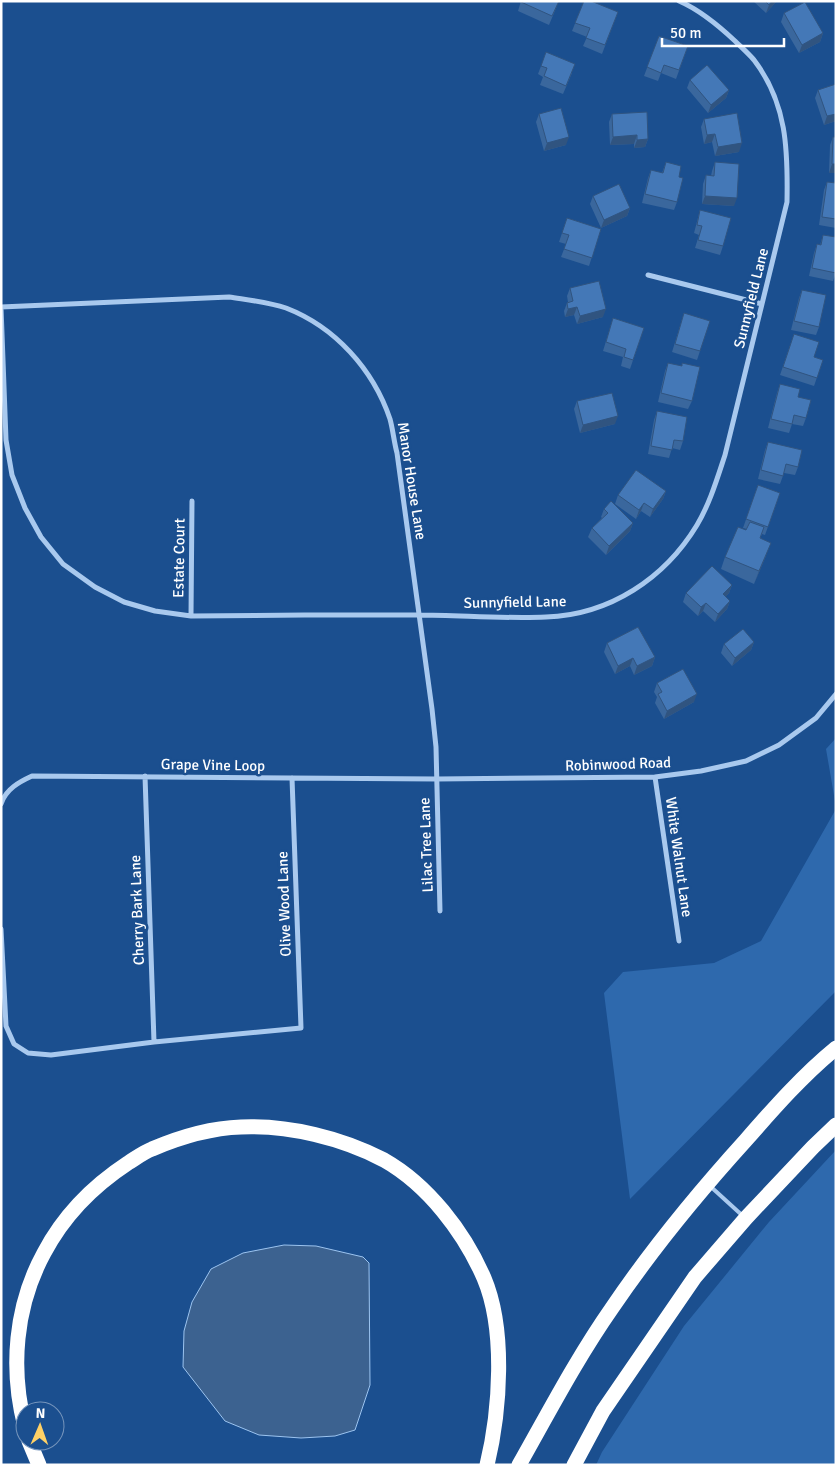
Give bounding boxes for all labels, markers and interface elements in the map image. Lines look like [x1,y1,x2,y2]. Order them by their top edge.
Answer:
scale bar [662,15,784,47]
text: 50 m [670,24,701,42]
street label: Sunnyfield Lane [730,246,772,350]
street label: Manor House Lane [394,421,430,541]
street label: Estate Court [169,518,189,598]
street label: Sunnyfield Lane [464,592,566,612]
street label: Robinwood Road [565,753,671,775]
street label: Grape Vine Loop [161,755,265,775]
street label: White Walnut Lane [662,796,696,918]
street label: Lilac Tree Lane [415,797,437,893]
street label: Olive Wood Lane [273,851,295,957]
street label: Cherry Bark Lane [126,854,148,966]
north arrow [15,1401,65,1451]
text: N [35,1405,46,1422]

